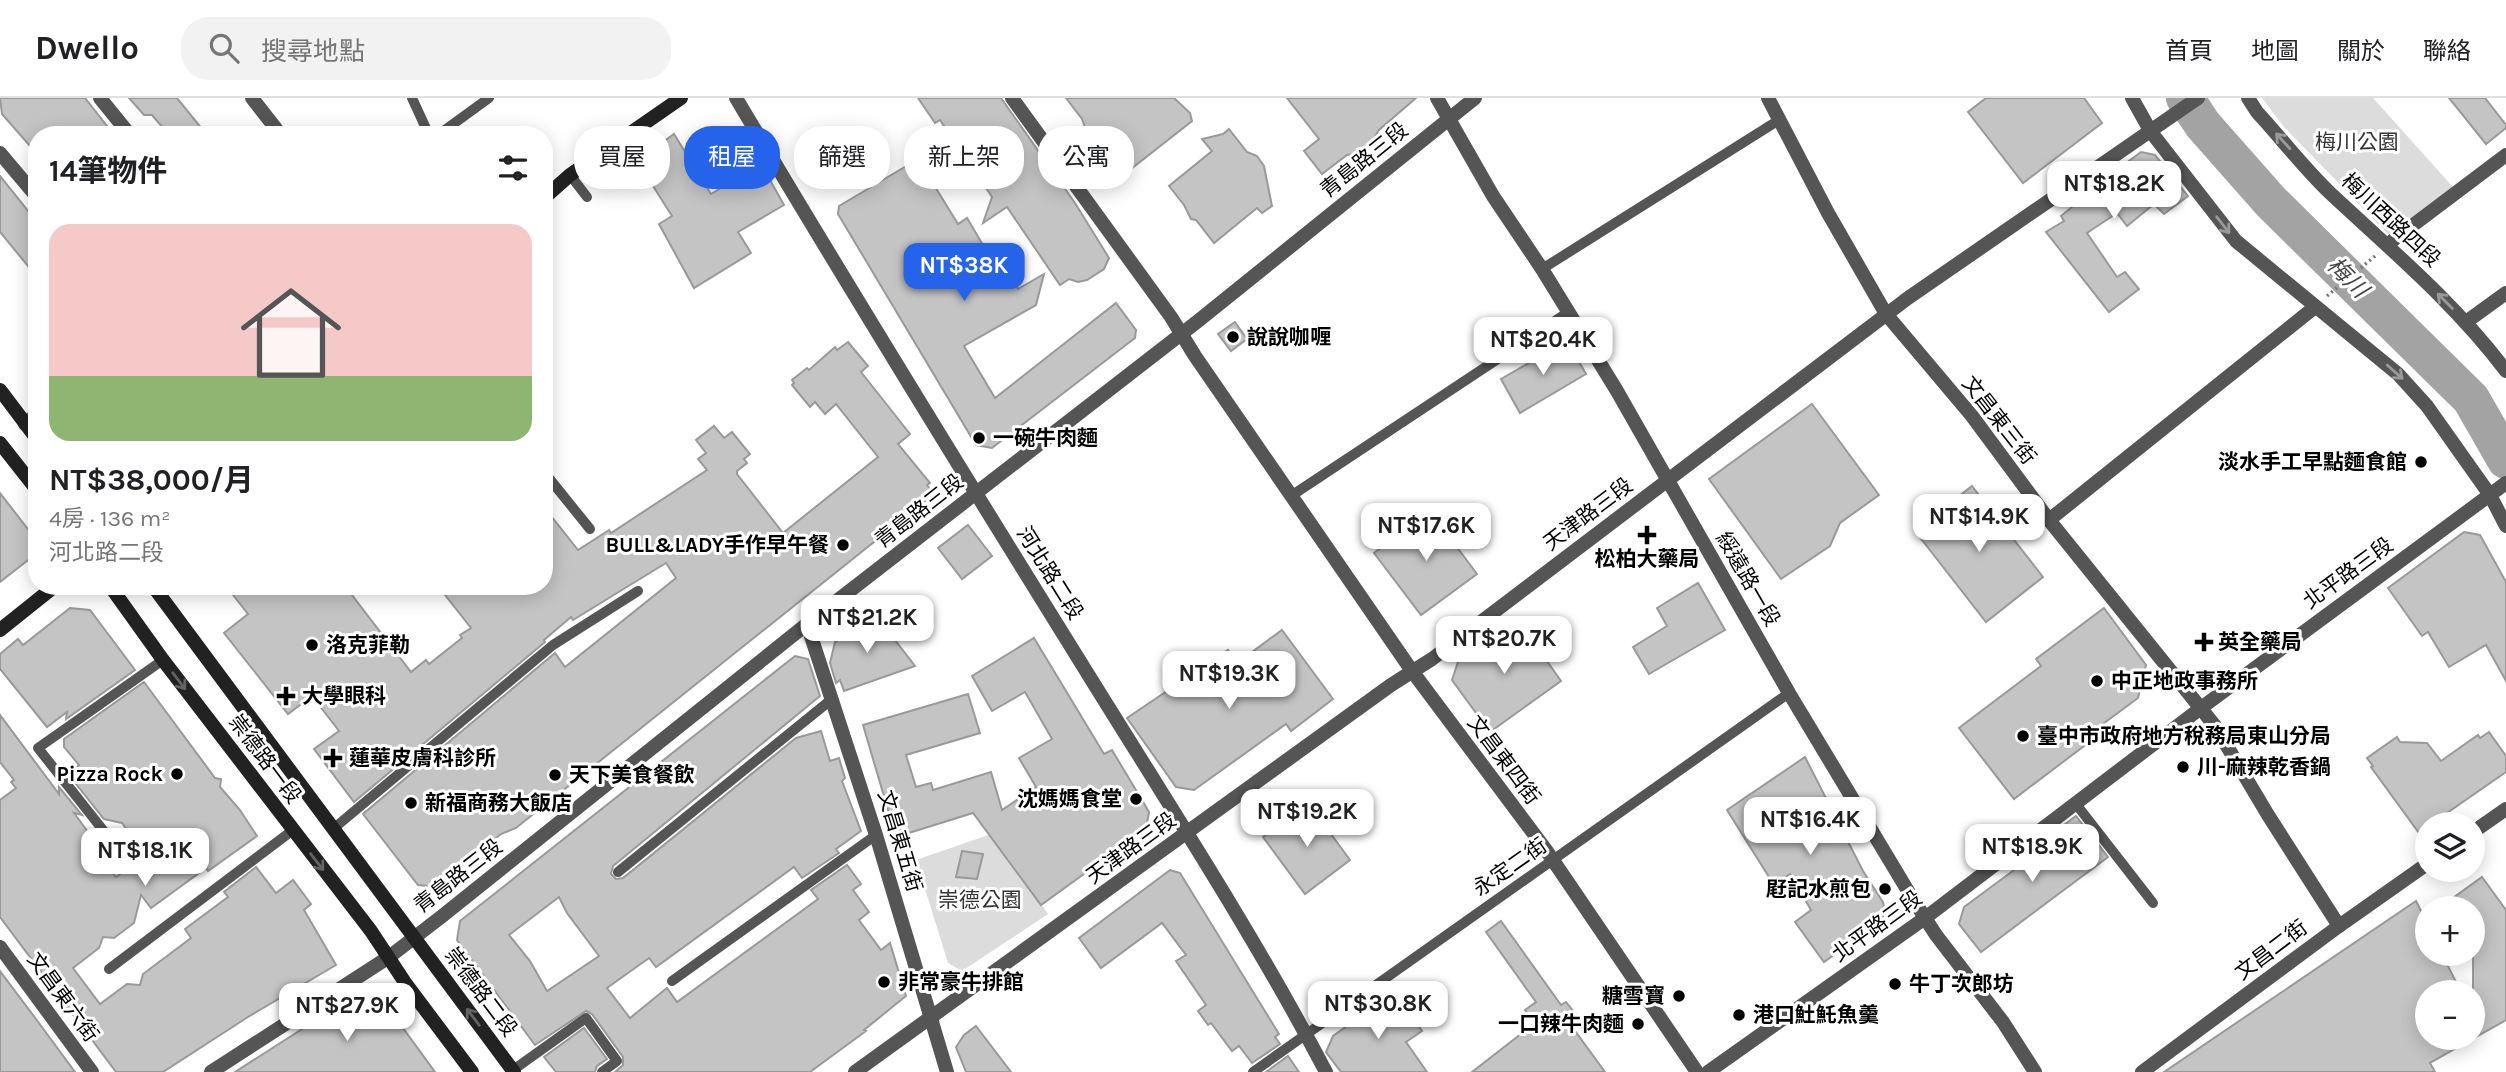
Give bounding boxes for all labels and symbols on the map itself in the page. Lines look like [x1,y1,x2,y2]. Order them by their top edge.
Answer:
street label: 青島路三段 [1316,118,1412,202]
park label: 梅川公園 [2315,130,2399,154]
one-way arrow [2275,133,2292,150]
pin: NT$18.2K [2042,162,2186,221]
street label: 梅川西路四段 [2337,168,2445,272]
one-way arrow [2215,215,2230,233]
pin: NT$38K [907,244,1021,303]
water label: 梅川 [2322,252,2376,305]
one-way arrow [2436,293,2453,310]
pin: NT$20.4K [1471,317,1615,377]
place label: 說說咖喱 [1247,325,1331,349]
marker: 說說咖喱 [1225,329,1241,345]
one-way arrow [2386,364,2403,381]
street label: 文昌東三街 [1957,371,2041,469]
place label: 一碗牛肉麵 [993,426,1098,450]
marker: 一碗牛肉麵 [971,430,987,446]
place label: 淡水手工早點麵食館 [2218,450,2407,474]
marker: 淡水手工早點麵食館 [2413,454,2429,470]
street label: 青島路三段 [870,469,968,553]
street label: 天津路三段 [1539,473,1637,555]
pin: NT$14.9K [1907,494,2051,554]
pin: NT$17.6K [1354,504,1498,563]
street label: 河北路二段 [1012,522,1088,624]
marker: 松柏大藥局 [1639,527,1655,543]
street label: 綏遠路一段 [1711,528,1785,630]
street label: 北平路三段 [2298,532,2398,614]
place label: BULL&LADY手作早午餐 [605,533,829,557]
marker: BULL&LADY手作早午餐 [835,537,851,553]
place label: 松柏大藥局 [1595,547,1700,571]
pin: NT$21.2K [795,596,939,655]
pin: NT$20.7K [1432,616,1576,676]
place label: 英全藥局 [2218,630,2302,654]
place label: 洛克菲勒 [326,633,410,657]
marker: 英全藥局 [2196,634,2212,650]
marker: 洛克菲勒 [304,637,320,653]
pin: NT$19.3K [1157,652,1301,711]
place label: 中正地政事務所 [2111,669,2258,693]
one-way arrow [171,671,186,690]
marker: 中正地政事務所 [2089,673,2105,689]
place label: 大學眼科 [302,684,386,708]
marker: 大學眼科 [276,686,296,706]
street label: 崇德路一段 [224,710,306,808]
street label: 文昌東四街 [1463,711,1545,809]
place label: 臺中市政府地方稅務局東山分局 [2037,724,2331,748]
marker: 臺中市政府地方稅務局東山分局 [2015,728,2031,744]
place label: 蓮華皮膚科診所 [349,746,496,770]
marker: 蓮華皮膚科診所 [323,748,343,768]
place label: 川-麻辣乾香鍋 [2197,755,2331,779]
marker: 川-麻辣乾香鍋 [2175,759,2191,775]
place label: Pizza Rock [57,762,164,786]
place label: 天下美食餐飲 [569,763,695,787]
marker: Pizza Rock [169,766,185,782]
marker: 天下美食餐飲 [547,767,563,783]
street label: 文昌東五街 [873,787,927,895]
place label: 沈媽媽食堂 [1017,787,1122,811]
pin: NT$19.2K [1235,790,1379,849]
place label: 新福商務大飯店 [425,791,572,815]
marker: 沈媽媽食堂 [1128,791,1144,807]
marker: 新福商務大飯店 [403,795,419,811]
pin: NT$16.4K [1738,798,1882,857]
street label: 天津路三段 [1081,807,1181,889]
pin: NT$18.9K [1960,824,2104,884]
pin: NT$18.1K [73,828,217,888]
street label: 永定二街 [1469,833,1551,901]
street label: 青島路三段 [409,834,507,918]
one-way arrow [310,852,325,870]
place label: 屘記水煎包 [1766,877,1871,901]
marker: 屘記水煎包 [1877,881,1893,897]
street label: 北平路三段 [1827,885,1927,967]
park label: 崇德公園 [938,888,1022,912]
street label: 文昌二街 [2230,915,2312,985]
street label: 崇德路二段 [440,943,522,1041]
street label: 文昌東六街 [22,947,104,1047]
place label: 非常豪牛排館 [898,970,1024,994]
place label: 牛丁次郎坊 [1909,972,2014,996]
marker: 非常豪牛排館 [876,974,892,990]
marker: 牛丁次郎坊 [1887,976,1903,992]
pin: NT$30.8K [1306,982,1450,1041]
pin: NT$27.9K [275,984,419,1043]
place label: 糖雪寶 [1602,984,1665,1008]
marker: 糖雪寶 [1671,988,1687,1004]
place label: 港口𩵚魠魚羹 [1753,1003,1879,1027]
marker: 港口𩵚魠魚羹 [1731,1007,1747,1023]
one-way arrow [466,1009,481,1027]
place label: 一口辣牛肉麵 [1498,1012,1624,1036]
marker: 一口辣牛肉麵 [1630,1016,1646,1032]

